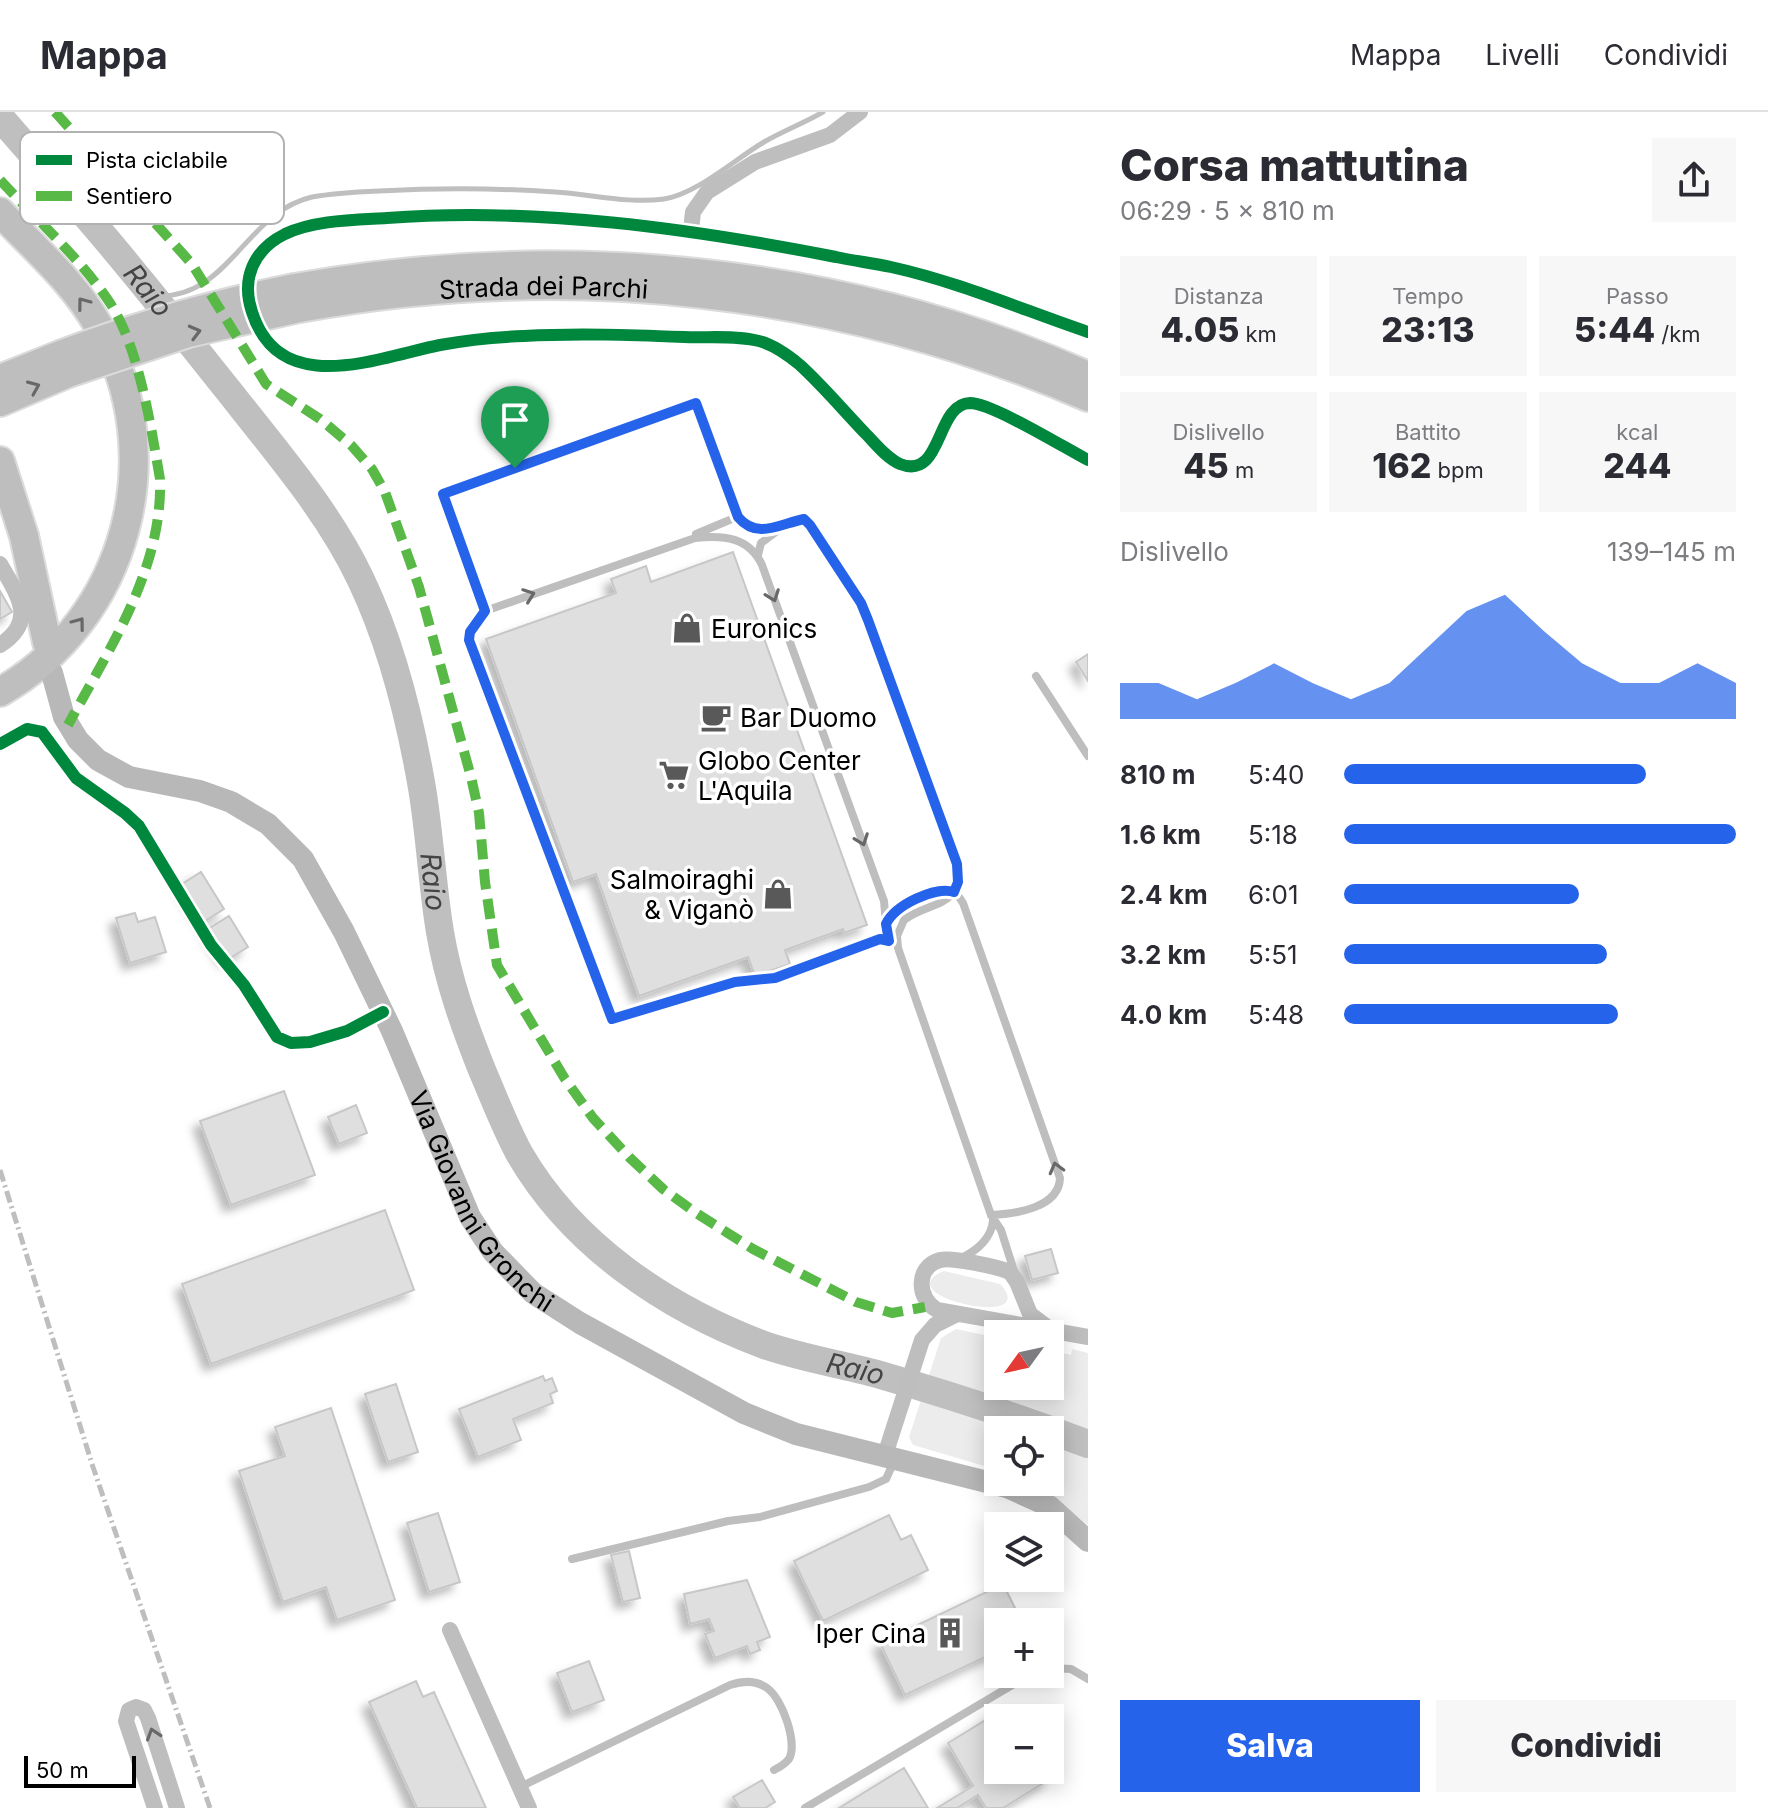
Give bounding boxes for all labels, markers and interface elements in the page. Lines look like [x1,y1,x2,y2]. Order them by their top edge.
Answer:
text: Mappa [40,32,168,78]
text: Mappa [1350,38,1441,72]
text: Livelli [1485,38,1560,72]
text: Condividi [1604,38,1728,72]
legend [20,132,284,224]
text: Corsa mattutina [1120,138,1469,192]
button: share [1652,138,1736,222]
text: Pista ciclabile [86,147,228,173]
text: Sentiero [86,183,172,209]
text: 06:29 · 5 × 810 m [1120,195,1335,226]
water label: Raio [117,257,180,324]
street label: Strada dei Parchi [438,270,649,305]
text: Distanza [1174,283,1264,309]
text: Tempo [1392,283,1464,309]
text: Passo [1606,283,1669,309]
one-way arrow [78,297,93,311]
text: 4.05 [1160,309,1239,350]
text: 23:13 [1381,309,1475,350]
text: 5:44 [1574,309,1655,350]
text: km [1239,321,1277,347]
text: /km [1655,321,1701,347]
one-way arrow [188,324,202,341]
one-way arrow [26,381,40,397]
pin [481,386,549,468]
icon: arrive [493,398,537,442]
text: Dislivello [1173,419,1265,445]
text: Battito [1395,419,1461,445]
text: kcal [1616,419,1658,445]
text: 45 [1183,445,1229,486]
text: 162 [1372,445,1431,486]
text: 244 [1603,445,1671,486]
text: m [1229,457,1254,483]
text: bpm [1431,457,1484,483]
text: Dislivello [1120,536,1229,567]
text: 139–145 m [1607,536,1736,567]
one-way arrow [764,588,780,602]
one-way arrow [521,589,535,605]
shop icon: Euronics [670,611,704,645]
place label: Euronics [711,613,817,644]
one-way arrow [70,617,84,632]
cafe icon: Bar Duomo [699,700,733,734]
place label: Bar Duomo [740,702,877,733]
place label: Globo Center L'Aquila [698,745,861,806]
supermarket icon: Globo Center L'Aquila [657,758,691,792]
text: 810 m [1120,759,1196,790]
text: 5:40 [1248,759,1305,790]
text: 1.6 km [1120,819,1201,850]
text: 5:18 [1248,819,1298,850]
one-way arrow [852,832,869,846]
water label: Raio [413,851,454,913]
place label: Salmoiraghi & Viganò [610,864,754,925]
shop icon: Salmoiraghi & Viganò [761,877,795,911]
text: 2.4 km [1120,879,1208,910]
text: 6:01 [1248,879,1299,910]
text: 3.2 km [1120,939,1206,970]
text: 5:51 [1248,939,1298,970]
text: 4.0 km [1120,999,1207,1030]
text: 5:48 [1248,999,1304,1030]
street label: Via Giovanni Gronchi [403,1086,560,1318]
one-way arrow [1049,1162,1066,1176]
north arrow [984,1320,1064,1400]
map controls [984,1320,1064,1784]
water label: Raio [823,1346,888,1392]
button: locate [984,1416,1064,1496]
button: layers [984,1512,1064,1592]
button: + [984,1608,1064,1688]
building icon: Iper Cina [933,1616,967,1650]
place label: Iper Cina [816,1618,926,1649]
button: Salva [1120,1700,1420,1792]
button: Condividi [1436,1700,1736,1792]
button: − [984,1704,1064,1784]
one-way arrow [147,1728,163,1742]
scale bar [24,1752,136,1788]
text: 50 m [36,1757,89,1783]

